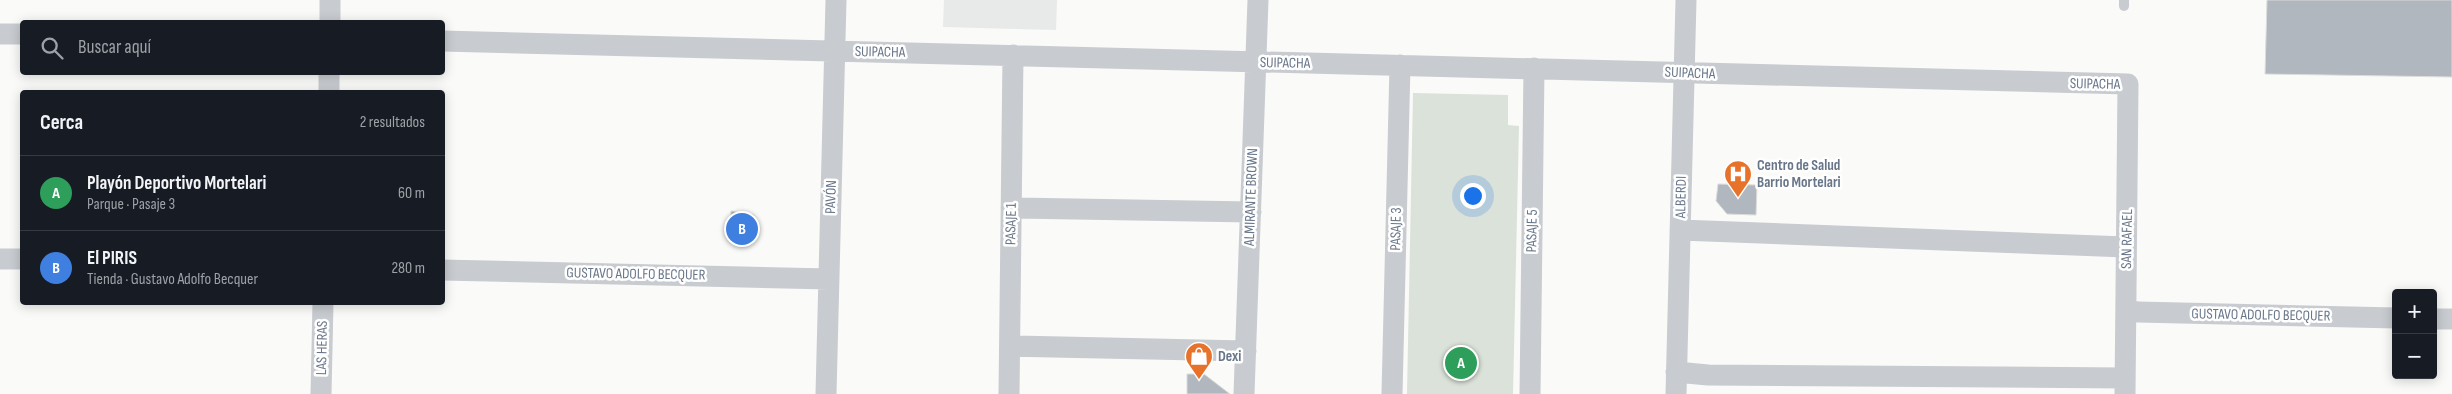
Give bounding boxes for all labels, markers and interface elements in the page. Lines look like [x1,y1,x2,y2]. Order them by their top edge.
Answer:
search box [20,20,445,75]
icon: search [38,34,66,62]
text: Buscar aquí [78,36,151,59]
street label: SUIPACHA [855,42,906,62]
street label: SUIPACHA [1260,53,1311,73]
street label: SUIPACHA [1664,63,1716,83]
street label: SUIPACHA [2070,74,2121,94]
text: Cerca [40,110,83,135]
text: 2 resultados [360,113,425,132]
street label: ALMIRANTE BROWN [1240,148,1262,247]
place label: Centro de Salud Barrio Mortelari [1757,156,1841,192]
hospital icon: Centro de Salud Barrio Mortelari [1723,159,1753,198]
text: Playón Deportivo Mortelari [87,172,266,195]
street label: ALBERDI [1671,176,1691,219]
street label: PAVÓN [821,180,841,214]
your location [1460,183,1486,209]
text: A [52,184,60,203]
text: 60 m [398,184,425,203]
text: Parque · Pasaje 3 [87,195,175,214]
street label: PASAJE 1 [1001,202,1021,245]
street label: PASAJE 3 [1386,207,1406,251]
street label: SAN RAFAEL [2117,208,2137,269]
street label: PASAJE 5 [1522,209,1542,253]
pin: B [726,210,758,248]
text: El PIRIS [87,247,137,270]
text: B [52,259,60,278]
text: 280 m [391,259,425,278]
street label: GUSTAVO ADOLFO BECQUER [566,263,706,285]
text: Tienda · Gustavo Adolfo Becquer [87,270,258,289]
map controls [2392,289,2437,379]
button: + [2392,289,2437,334]
street label: GUSTAVO ADOLFO BECQUER [2191,304,2331,326]
street label: LAS HERAS [312,321,332,375]
button: − [2392,334,2437,379]
shop icon: Dexi [1184,341,1214,380]
pin: A [1445,344,1477,382]
place label: Dexi [1218,347,1241,366]

